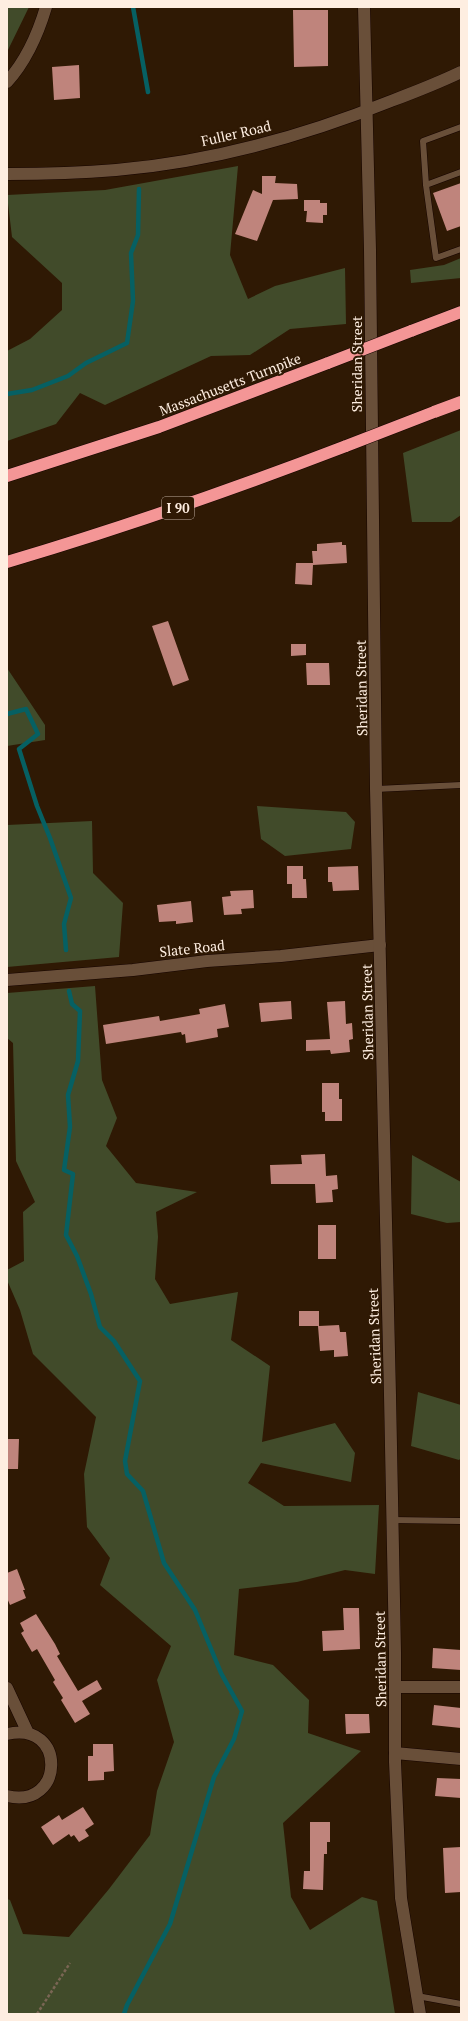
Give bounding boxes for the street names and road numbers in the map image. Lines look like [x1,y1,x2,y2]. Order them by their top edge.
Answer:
street label: Fuller Road [199,116,273,150]
street label: Sheridan Street [347,315,366,412]
street label: Massachusetts Turnpike [156,348,304,420]
road number: I 90 [162,497,194,519]
street label: Sheridan Street [351,639,371,736]
street label: Slate Road [158,935,226,961]
street label: Sheridan Street [357,963,377,1060]
street label: Sheridan Street [363,1287,385,1384]
street label: Sheridan Street [370,1610,390,1707]

